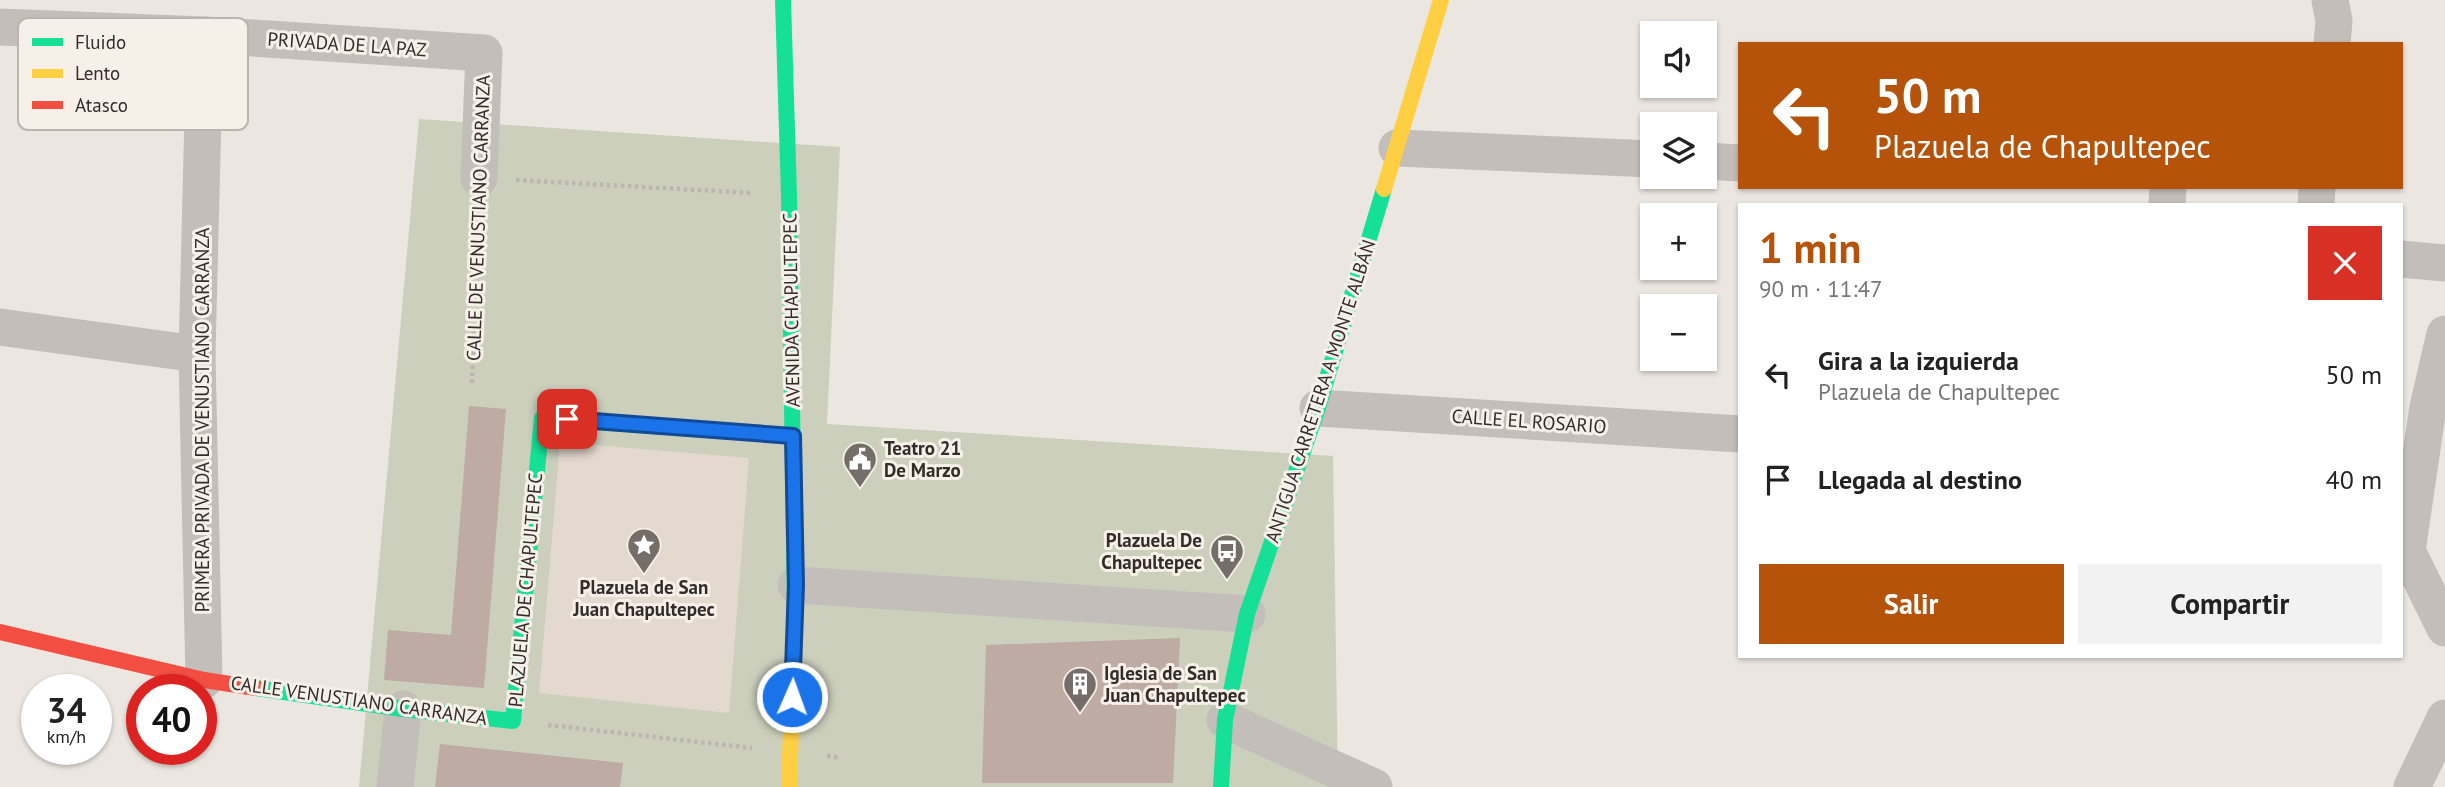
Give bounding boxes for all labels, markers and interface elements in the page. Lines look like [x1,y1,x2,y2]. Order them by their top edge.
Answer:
legend [18,18,248,130]
map controls [1640,21,1717,371]
button: sound [1640,21,1717,98]
street label: PRIVADA DE LA PAZ [267,26,427,62]
text: Fluido [75,30,126,54]
text: Lento [75,61,120,85]
text: 50 m [1874,63,1981,127]
icon: left [1759,70,1850,161]
street label: CALLE DE VENUSTIANO CARRANZA [461,75,495,361]
text: Atasco [75,93,128,117]
button: layers [1640,112,1717,189]
text: Plazuela de Chapultepec [1874,125,2211,167]
button: + [1640,203,1717,280]
street label: AVENIDA CHAPULTEPEC [777,212,805,407]
text: 1 min [1759,220,1861,275]
button: close [2308,226,2382,300]
street label: PRIMERA PRIVADA DE VENUSTIANO CARRANZA [190,228,214,612]
street label: ANTIGUA CARRETERA A MONTE ALBÁN [1260,236,1380,546]
text: 90 m · 11:47 [1759,274,1883,303]
button: − [1640,294,1717,371]
text: Gira a la izquierda [1818,344,2019,377]
icon: left [1759,356,1797,394]
text: 50 m [2326,358,2382,391]
text: Plazuela de Chapultepec [1818,377,2060,406]
pin [537,389,597,449]
icon: arrive [548,400,586,438]
street label: CALLE EL ROSARIO [1451,404,1607,438]
place label: Teatro 21 De Marzo [884,436,961,482]
public building icon: Teatro 21 De Marzo [841,440,879,489]
icon: arrive [1759,461,1797,499]
text: Llegada al destino [1818,463,2022,496]
text: 40 m [2326,463,2382,496]
street label: PLAZUELA DE CHAPULTEPEC [503,472,547,708]
place icon: Plazuela de San Juan Chapultepec [625,526,663,575]
place label: Plazuela De Chapultepec [1101,528,1202,574]
bus stop icon: Plazuela De Chapultepec [1208,532,1246,581]
button: Salir [1759,564,2064,644]
button: Compartir [2078,564,2382,644]
place label: Plazuela de San Juan Chapultepec [572,575,715,621]
position arrow [755,660,829,734]
place label: Iglesia de San Juan Chapultepec [1103,661,1246,707]
building icon: Iglesia de San Juan Chapultepec [1061,665,1099,714]
street label: CALLE VENUSTIANO CARRANZA [229,670,489,730]
speed limit sign: 40 [126,674,217,765]
text: 34 [47,687,86,733]
text: km/h [47,725,86,748]

